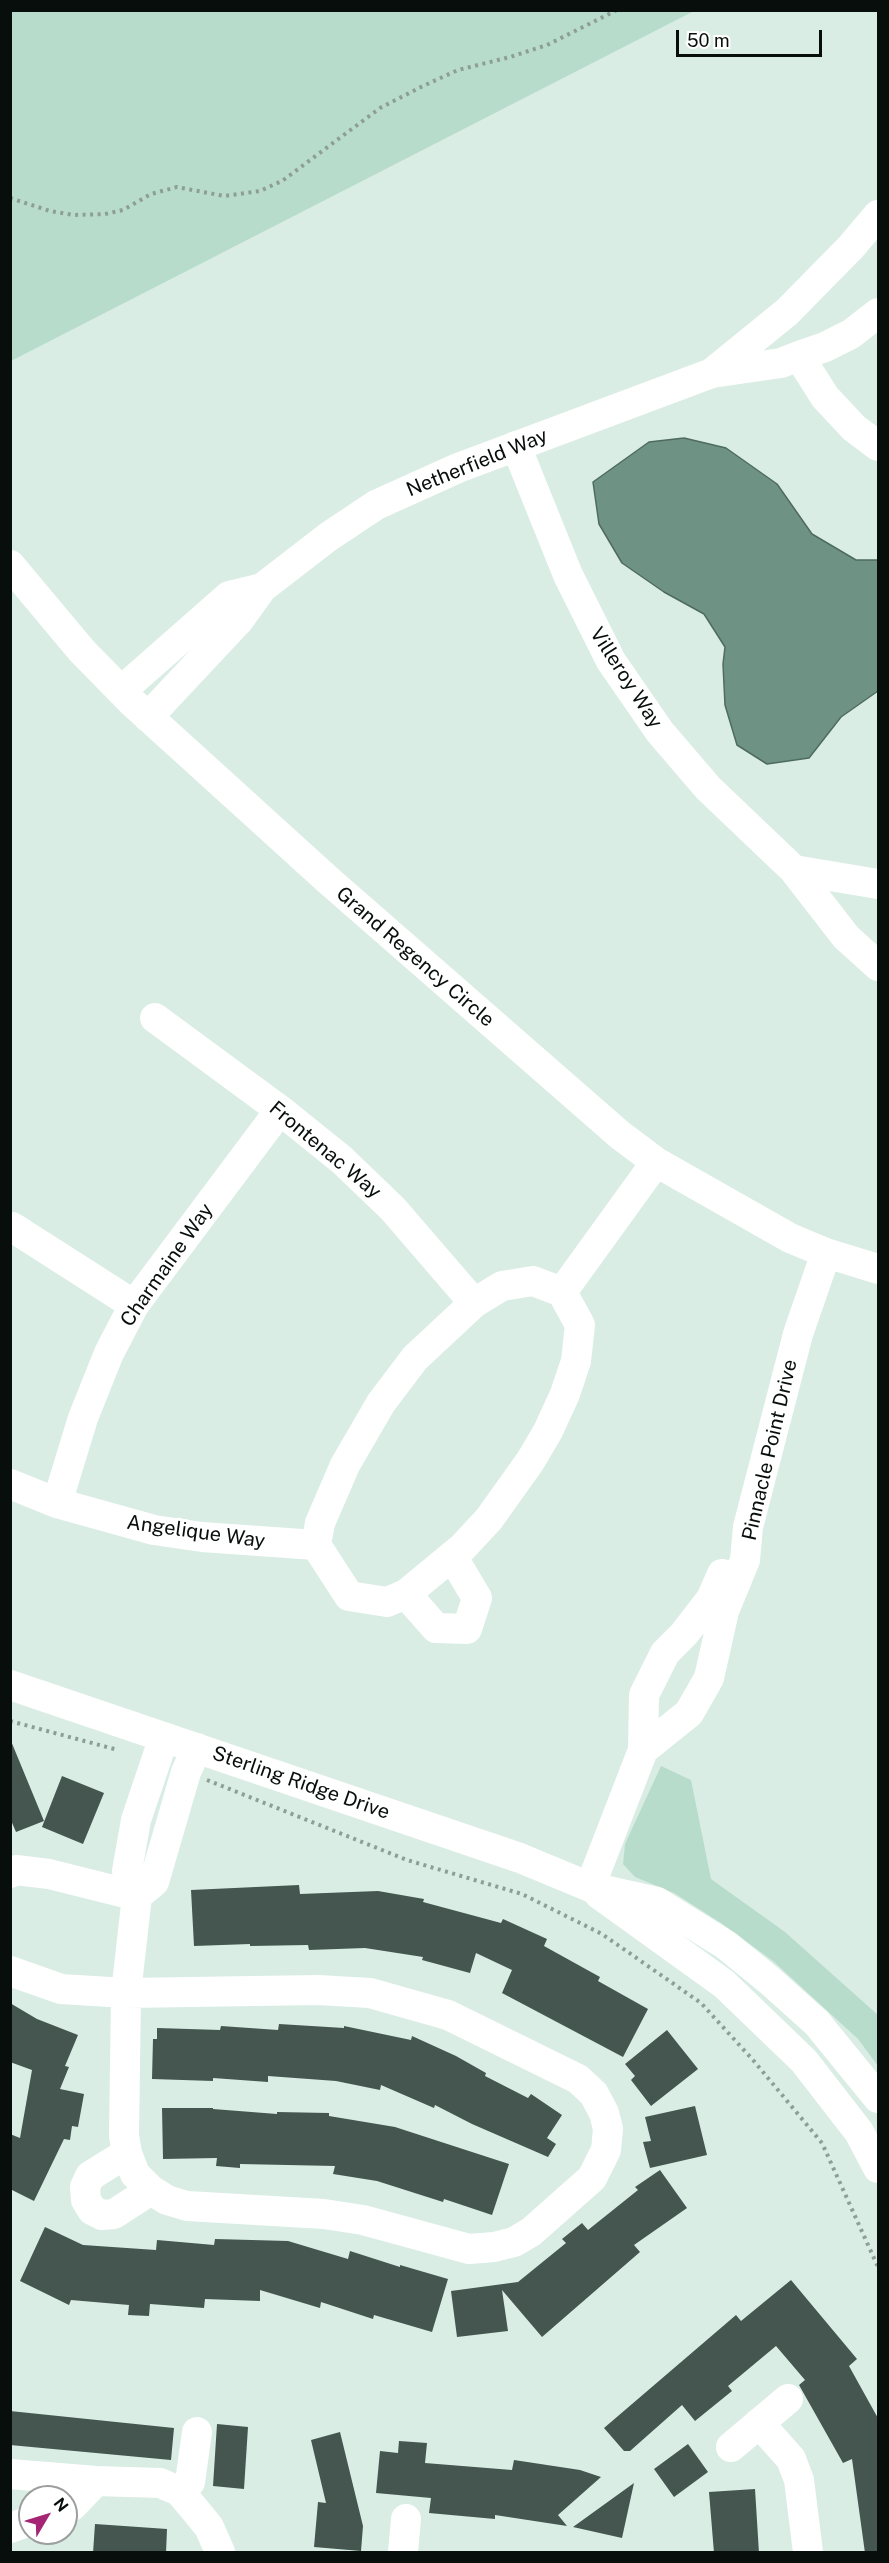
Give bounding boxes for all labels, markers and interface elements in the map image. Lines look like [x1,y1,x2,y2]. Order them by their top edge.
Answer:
scale bar [679,18,824,56]
text: 50 m [687,30,730,51]
street label: Netherfield Way [403,424,551,502]
street label: Villeroy Way [585,623,667,733]
street label: Grand Regency Circle [331,882,499,1032]
street label: Frontenac Way [264,1096,386,1204]
street label: Charmaine Way [116,1199,218,1331]
street label: Pinnacle Point Drive [738,1357,802,1543]
street label: Angelique Way [125,1510,267,1554]
street label: Sterling Ridge Drive [209,1741,393,1825]
north arrow [18,2485,78,2545]
text: N [50,2494,72,2516]

